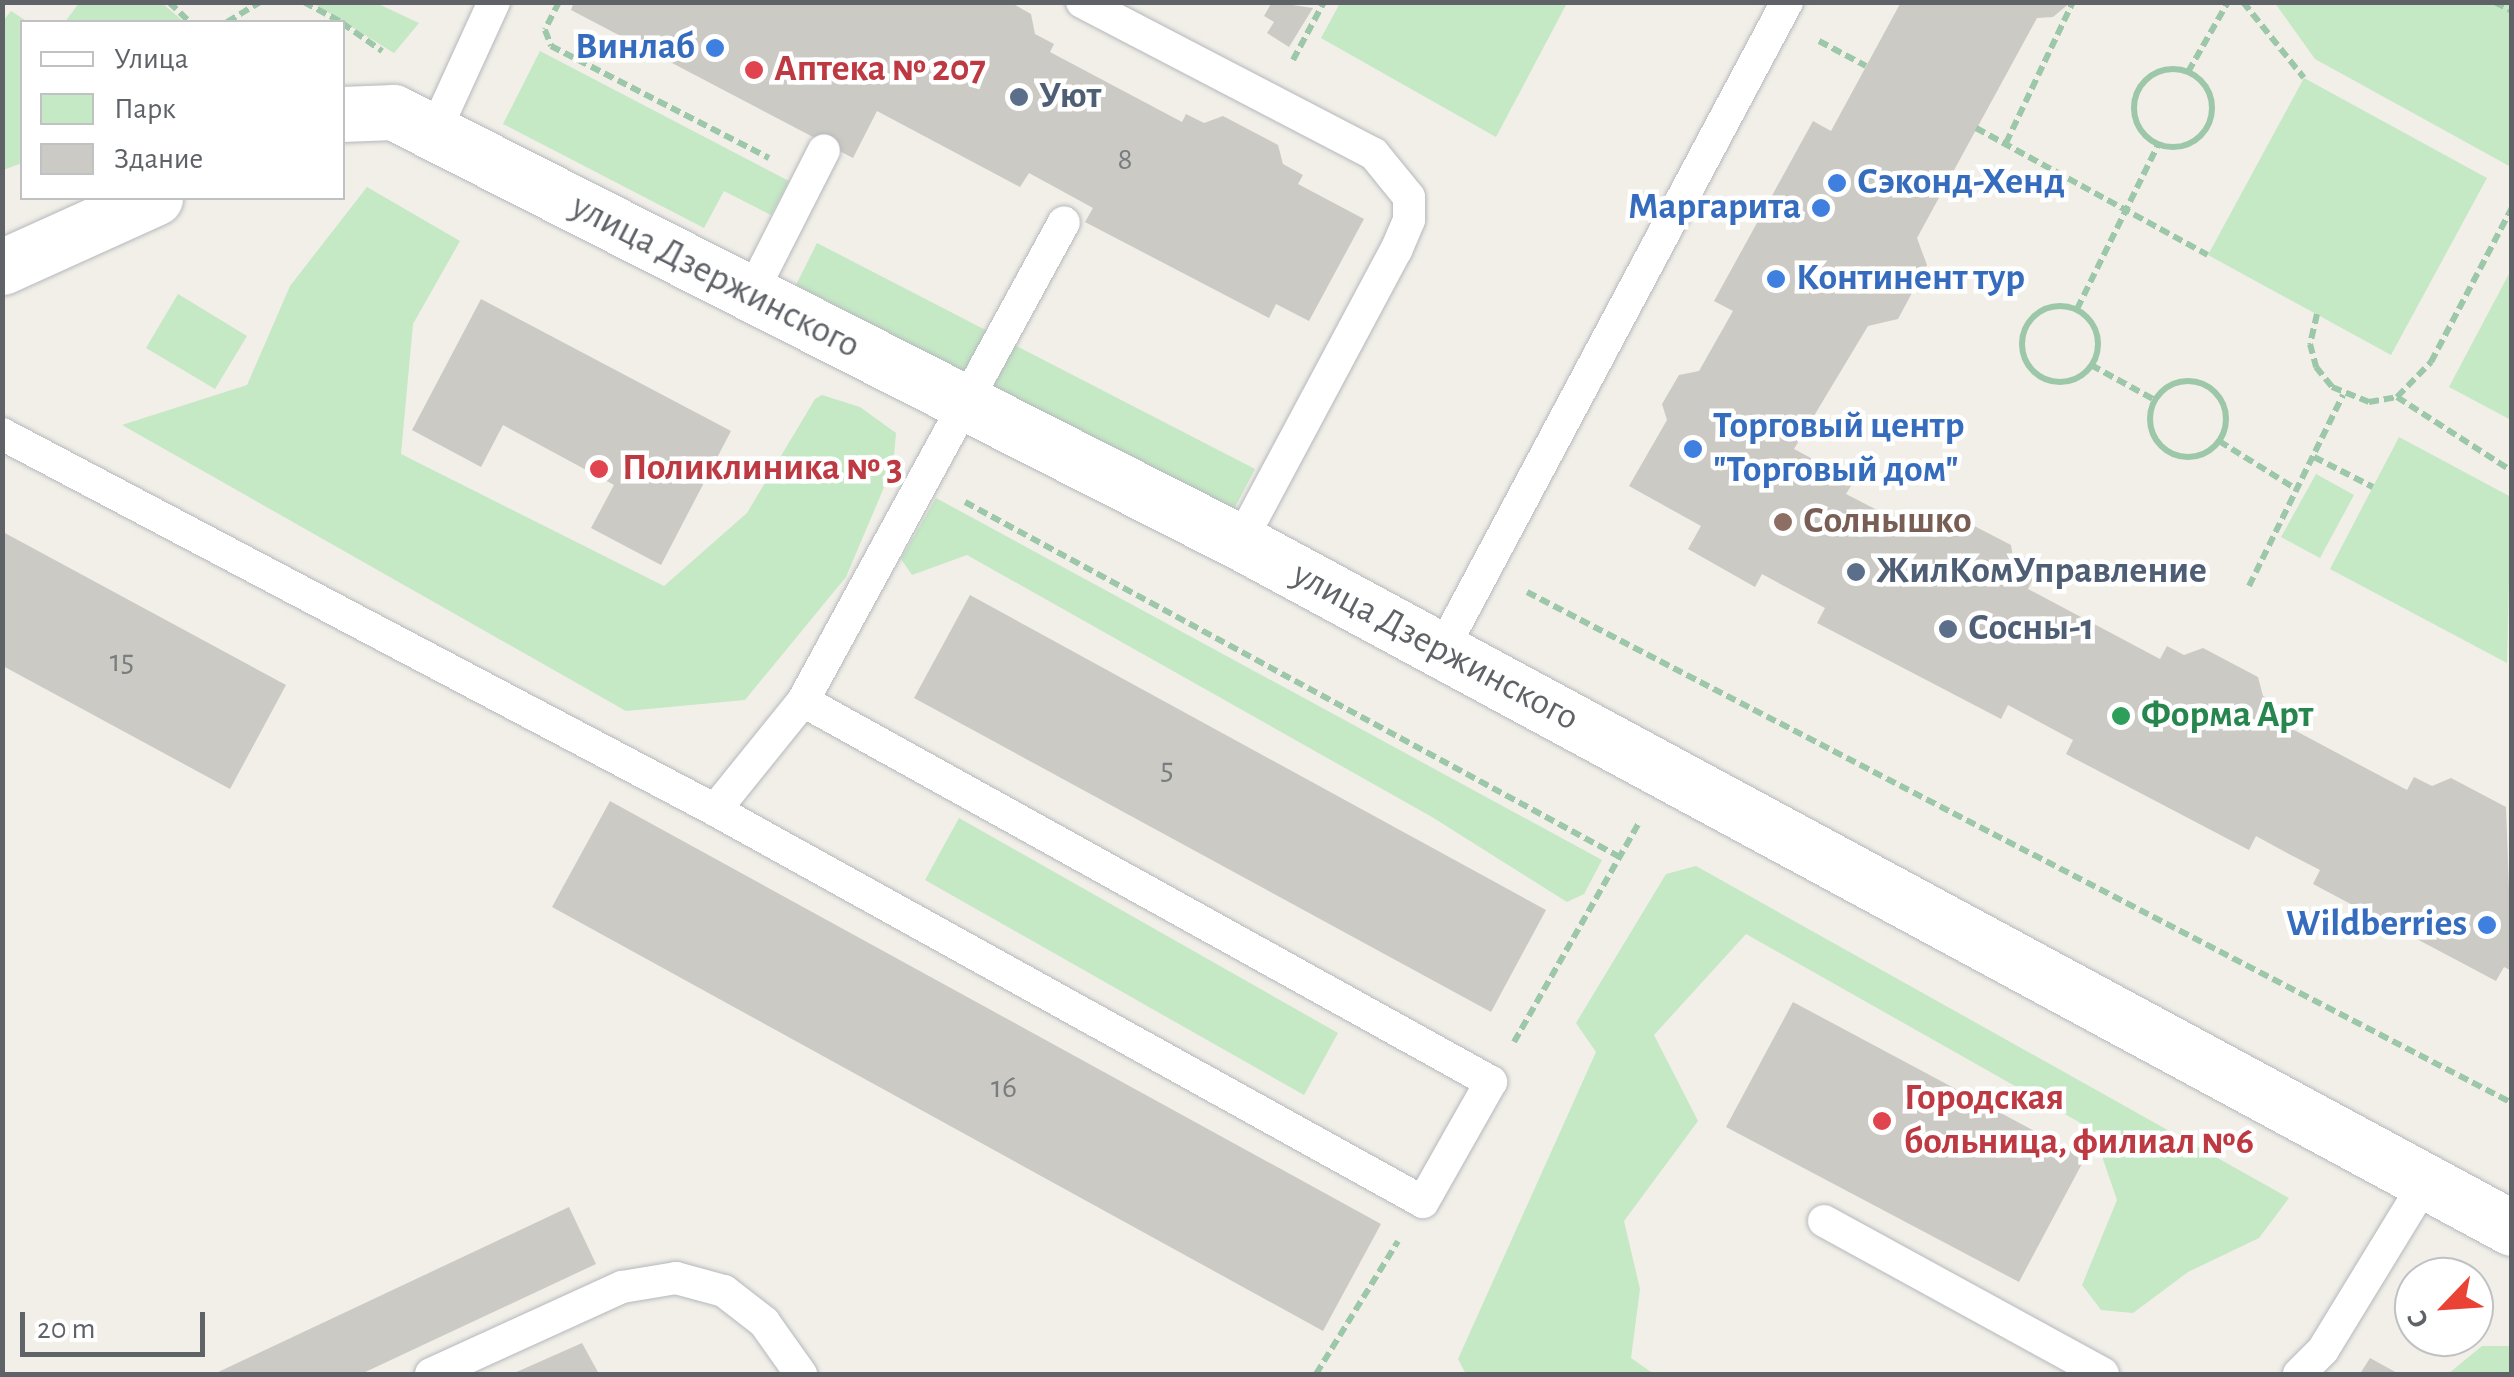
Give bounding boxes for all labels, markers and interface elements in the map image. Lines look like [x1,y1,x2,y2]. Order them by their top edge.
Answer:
legend [20,20,345,200]
place label: Винлаб [575,25,695,71]
marker: Винлаб [704,37,726,59]
text: Улица [114,44,189,74]
place label: Аптека № 207 [774,47,986,93]
marker: Аптека № 207 [743,59,765,81]
place label: Уют [1039,74,1101,120]
marker: Уют [1008,86,1030,108]
text: Парк [114,94,176,124]
house number: 8 [1117,140,1133,178]
text: Здание [114,144,203,174]
place label: Сэконд-Хенд [1857,160,2065,206]
marker: Сэконд-Хенд [1826,172,1848,194]
street label: улица Дзержинского [563,185,867,369]
place label: Маргарита [1628,185,1801,231]
marker: Маргарита [1810,197,1832,219]
place label: Континент тур [1796,256,2025,302]
marker: Континент тур [1765,268,1787,290]
place label: Торговый центр "Торговый дом" [1713,404,1964,494]
marker: Торговый центр "Торговый дом" [1682,438,1704,460]
place label: Поликлиника № 3 [622,446,903,492]
marker: Поликлиника № 3 [586,456,612,482]
place label: Солнышко [1803,499,1972,545]
marker: Солнышко [1772,511,1794,533]
place label: ЖилКомУправление [1876,549,2207,595]
street label: улица Дзержинского [1284,552,1586,742]
marker: ЖилКомУправление [1845,561,1867,583]
place label: Сосны-1 [1968,606,2094,652]
marker: Сосны-1 [1937,618,1959,640]
house number: 15 [110,642,134,680]
place label: Форма Арт [2141,693,2313,739]
marker: Форма Арт [2110,705,2132,727]
house number: 5 [1160,750,1174,788]
place label: Wildberries [2286,902,2467,948]
marker: Wildberries [2476,914,2498,936]
house number: 16 [991,1068,1017,1106]
place label: Городская больница, филиал №6 [1904,1076,2254,1166]
marker: Городская больница, филиал №6 [1869,1108,1895,1134]
north arrow [2394,1257,2494,1357]
scale bar [25,1292,210,1354]
text: С [2403,1306,2435,1332]
text: 20 m [37,1314,95,1344]

